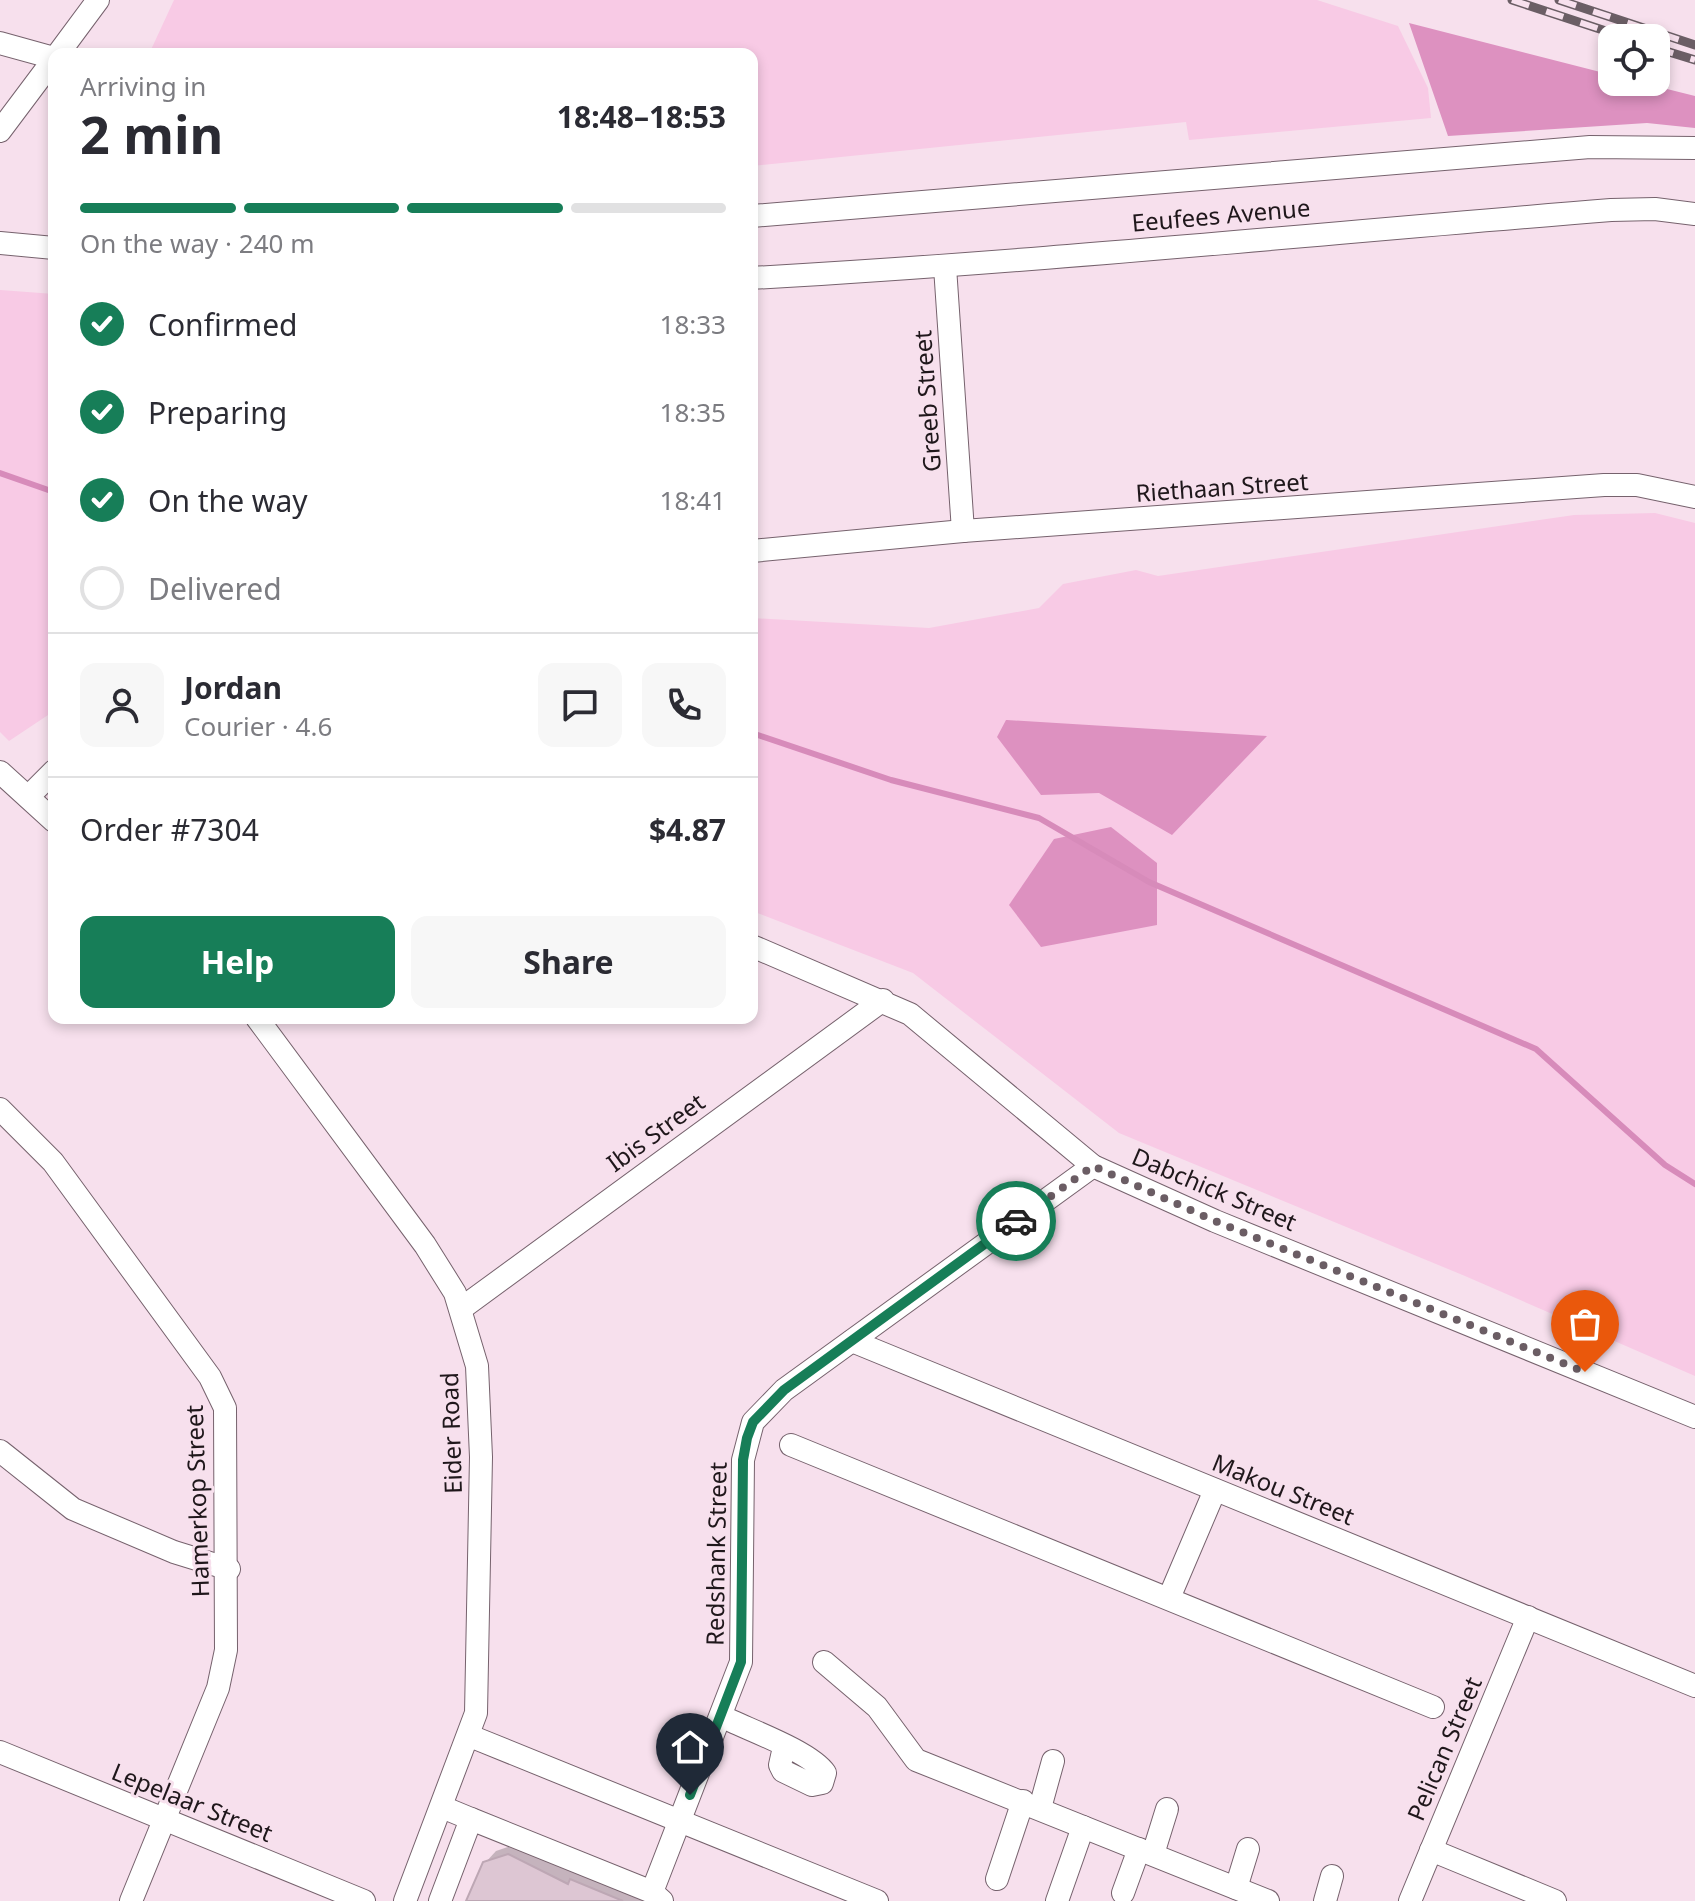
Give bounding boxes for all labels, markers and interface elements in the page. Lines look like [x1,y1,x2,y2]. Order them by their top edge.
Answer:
map controls [1598,24,1670,96]
button: locate [1598,24,1670,96]
text: Arriving in [80,68,206,104]
text: 18:48–18:53 [557,96,726,137]
text: 2 min [80,98,223,169]
street label: Eeufees Avenue [1130,190,1311,239]
text: On the way · 240 m [80,225,314,261]
icon: check [80,302,124,346]
text: Confirmed [148,304,298,345]
text: 18:33 [660,306,726,342]
street label: Greeb Street [905,329,948,473]
icon: check [80,390,124,434]
text: Preparing [148,392,287,433]
text: 18:35 [660,394,726,430]
street label: Riethaan Street [1134,464,1310,509]
icon: check [80,478,124,522]
text: On the way [148,480,308,521]
text: 18:41 [660,482,726,518]
text: Delivered [148,568,282,609]
button: person [80,663,164,747]
button: chat [538,663,622,747]
button: phone [642,663,726,747]
text: Jordan [184,667,282,708]
text: Courier · 4.6 [184,708,332,744]
text: Order #7304 [80,809,259,850]
text: $4.87 [649,809,726,850]
button: Help [80,916,395,1008]
button: Share [411,916,726,1008]
street label: Ibis Street [599,1085,711,1179]
street label: Dabchick Street [1127,1139,1302,1238]
courier [976,1181,1056,1261]
icon: car [994,1199,1038,1243]
pin [1551,1290,1619,1372]
icon: bag [1563,1302,1607,1346]
street label: Eider Road [432,1372,469,1494]
street label: Hamerkop Street [177,1404,216,1598]
street label: Makou Street [1208,1445,1360,1532]
street label: Redshank Street [697,1461,734,1646]
street label: Pelican Street [1398,1671,1489,1826]
pin [656,1713,724,1795]
icon: home [668,1725,712,1769]
street label: Lepelaar Street [107,1754,278,1849]

